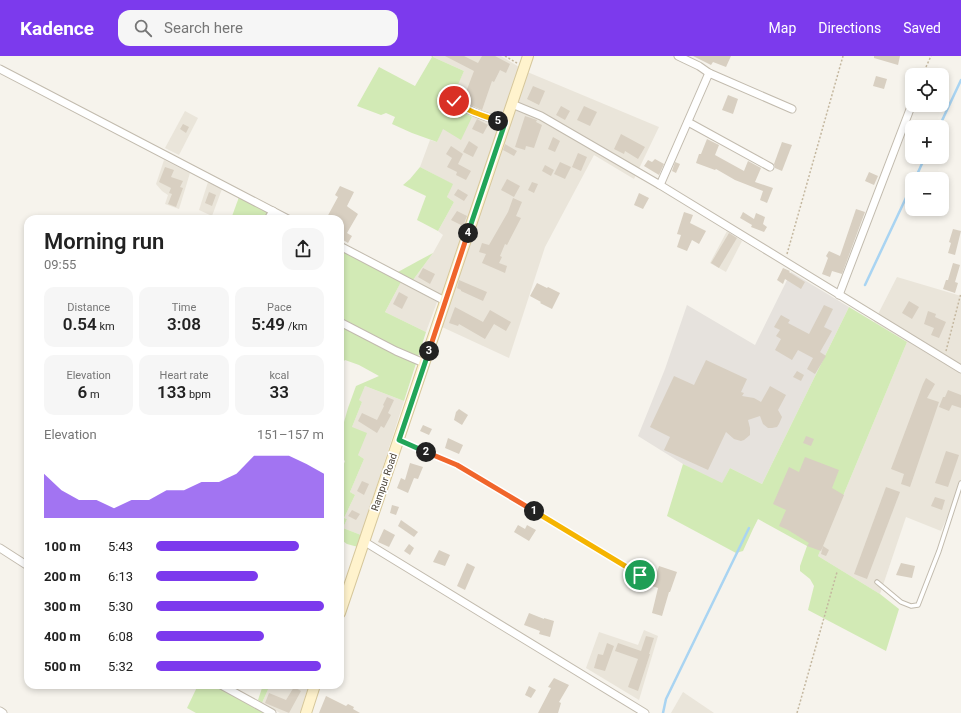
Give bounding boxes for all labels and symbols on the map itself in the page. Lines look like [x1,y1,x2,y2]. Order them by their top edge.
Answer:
pin [437,84,471,118]
pin: 5 [488,111,508,131]
pin: 4 [458,223,478,243]
pin: 3 [419,341,439,361]
pin: 2 [416,442,436,462]
street label: Rampur Road [369,452,399,512]
pin: 1 [524,501,544,521]
pin [623,558,657,592]

